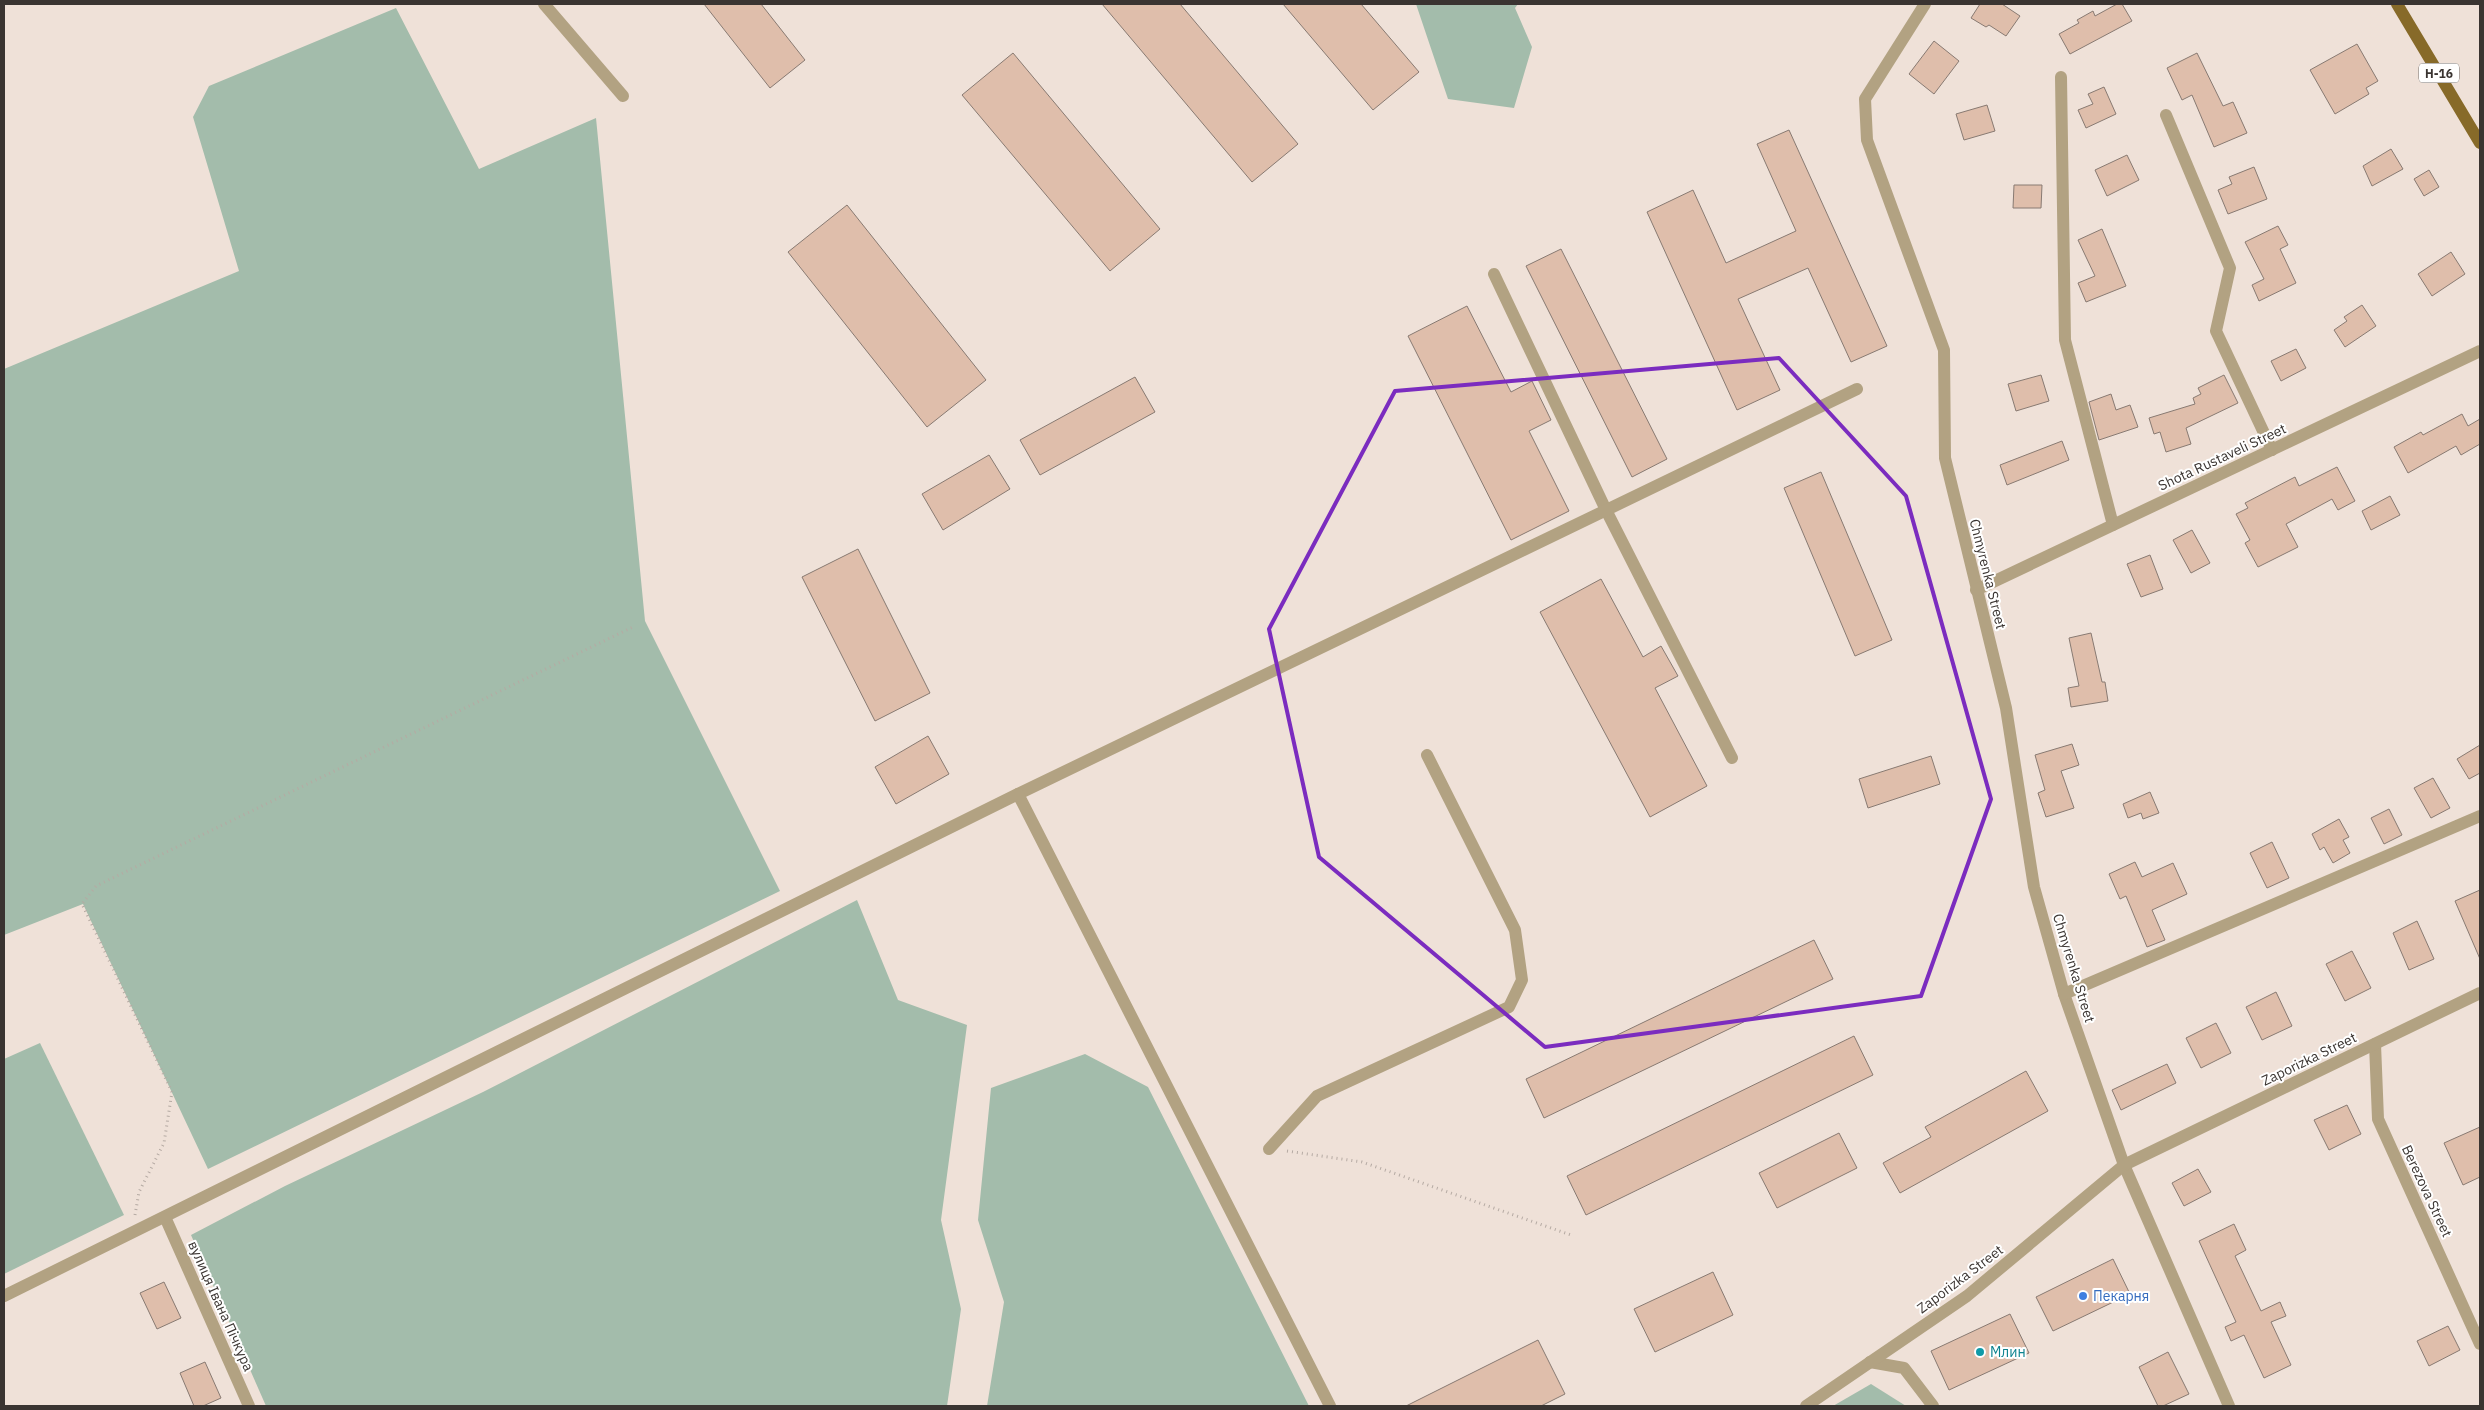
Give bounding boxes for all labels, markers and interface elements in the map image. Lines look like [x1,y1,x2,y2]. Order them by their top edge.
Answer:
road number: Н-16 [2419,64,2459,82]
street label: Shota Rustaveli Street [2155,419,2289,495]
street label: Chmyrenka Street [1966,517,2010,631]
street label: Chmyrenka Street [2049,911,2099,1025]
street label: Zaporizka Street [2259,1028,2359,1090]
street label: Berezova Street [2398,1142,2456,1240]
street label: вулиця Івана Пічкура [184,1238,258,1374]
street label: Zaporizka Street [1913,1241,2007,1317]
place label: Пекарня [2093,1287,2149,1305]
marker: Пекарня [2077,1290,2089,1302]
place label: Млин [1990,1343,2026,1361]
marker: Млин [1974,1346,1986,1358]

